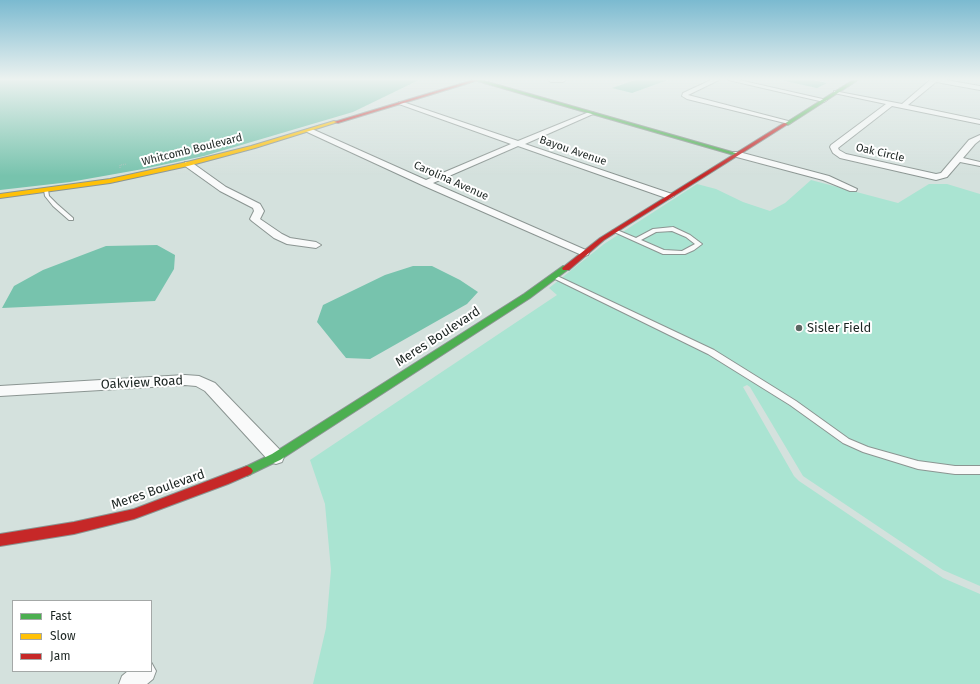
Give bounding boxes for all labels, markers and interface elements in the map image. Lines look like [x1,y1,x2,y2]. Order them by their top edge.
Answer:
street label: Whitcomb Boulevard [140,131,244,169]
street label: Bayou Avenue [538,133,608,169]
street label: Oak Circle [854,141,906,165]
street label: Carolina Avenue [412,159,490,203]
street label: Meres Boulevard [393,304,483,370]
place label: Sisler Field [807,320,871,336]
marker: Sisler Field [794,323,804,333]
street label: Oakview Road [100,373,184,393]
street label: Meres Boulevard [109,467,207,513]
legend [12,600,152,672]
text: Fast [50,609,72,623]
text: Slow [50,629,76,643]
text: Jam [50,649,70,663]

